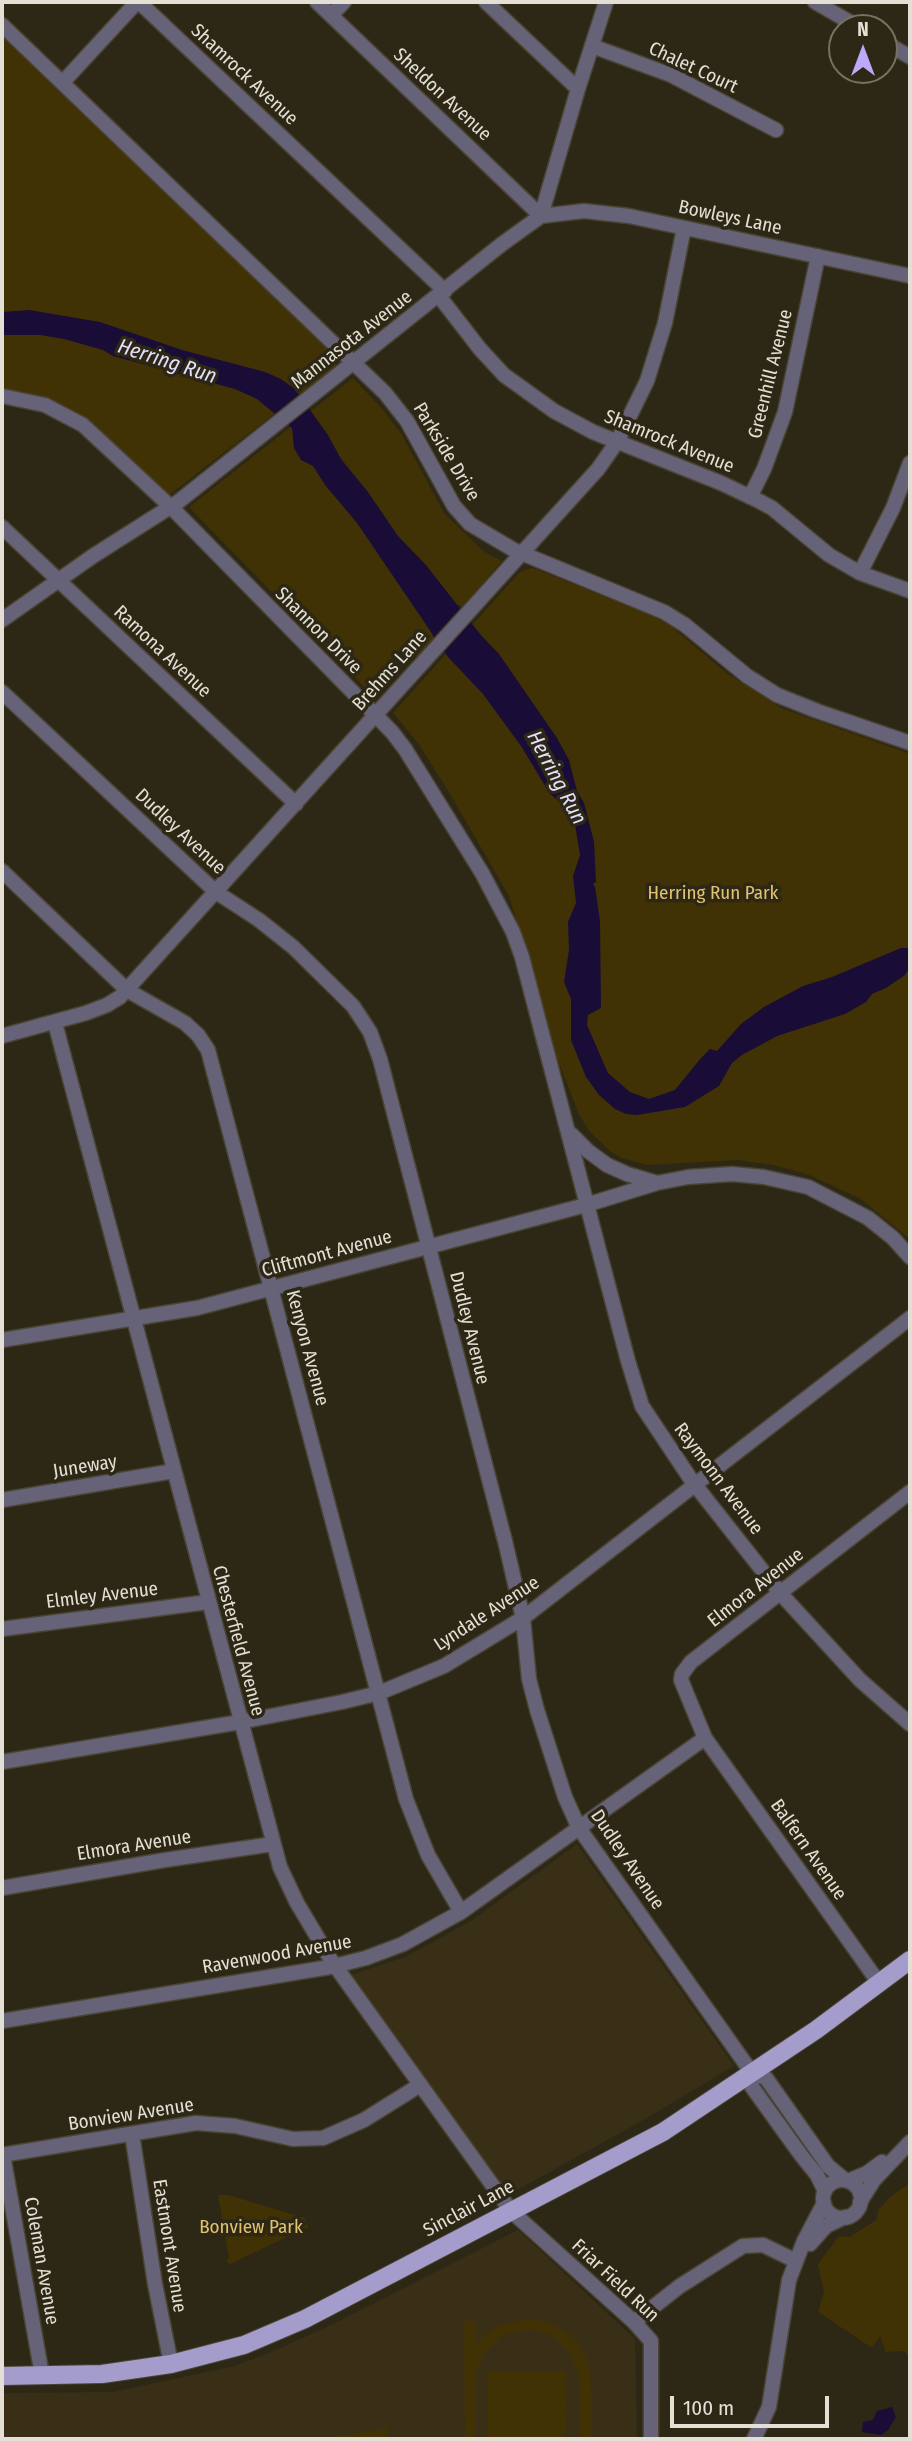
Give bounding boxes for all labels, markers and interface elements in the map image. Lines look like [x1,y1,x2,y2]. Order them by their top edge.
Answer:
north arrow [828,14,898,84]
text: N [857,18,869,41]
street label: Shamrock Avenue [186,20,302,130]
street label: Chalet Court [645,37,741,99]
street label: Sheldon Avenue [388,44,496,146]
street label: Bowleys Lane [676,196,784,240]
street label: Mannasota Avenue [287,286,417,394]
street label: Greenhill Avenue [744,307,798,441]
water label: Herring Run [114,334,220,390]
street label: Parkside Drive [408,399,484,505]
street label: Shamrock Avenue [601,406,737,478]
street label: Shannon Drive [270,583,366,679]
street label: Ramona Avenue [109,601,215,703]
street label: Brehms Lane [348,626,432,716]
water label: Herring Run [521,727,591,829]
street label: Dudley Avenue [130,784,230,880]
park label: Herring Run Park [648,883,778,905]
street label: Cliftmont Avenue [259,1226,395,1282]
street label: Dudley Avenue [444,1269,494,1387]
street label: Kenyon Avenue [281,1288,333,1408]
street label: Raymonn Avenue [669,1419,767,1539]
street label: Juneway [52,1451,118,1483]
street label: Elmora Avenue [704,1544,808,1632]
street label: Chesterfield Avenue [207,1563,269,1719]
street label: Lyndale Avenue [430,1572,544,1656]
street label: Elmley Avenue [45,1578,159,1614]
street label: Balfern Avenue [765,1795,851,1905]
street label: Dudley Avenue [585,1806,669,1914]
street label: Elmora Avenue [75,1826,193,1866]
street label: Ravenwood Avenue [201,1931,353,1979]
street label: Bonview Avenue [67,2094,195,2136]
street label: Sinclair Lane [420,2176,518,2242]
street label: Eastmont Avenue [147,2178,191,2314]
street label: Coleman Avenue [19,2195,63,2327]
park label: Bonview Park [199,2217,303,2239]
street label: Friar Field Run [567,2235,663,2327]
scale bar [674,2382,833,2426]
text: 100 m [683,2395,734,2421]

